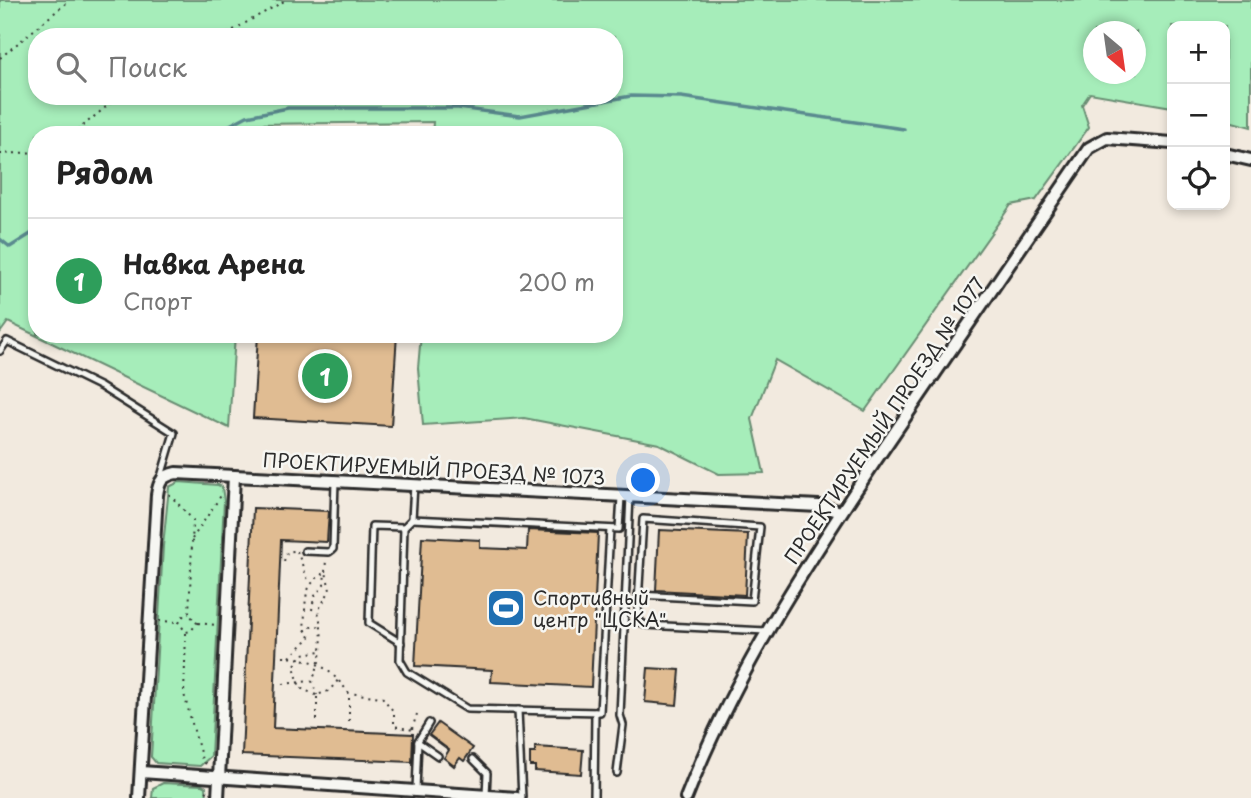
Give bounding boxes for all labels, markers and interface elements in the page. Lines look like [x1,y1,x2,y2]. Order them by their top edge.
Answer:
north arrow [1083,21,1146,84]
map controls [1167,21,1230,210]
button: + [1167,21,1230,84]
search box [28,28,623,105]
text: Поиск [108,47,187,86]
icon: search [52,48,90,86]
button: − [1167,84,1230,147]
button: locate [1167,147,1230,210]
text: Рядом [56,149,154,194]
text: Навка Арена [123,244,305,283]
text: 1 [74,264,85,299]
text: 200 m [518,264,595,299]
street label: ПРОЕКТИРУЕМЫЙ ПРОЕЗД № 1077 [777,271,991,569]
text: Спорт [123,283,192,318]
pin: 1 [302,350,348,402]
street label: ПРОЕКТИРУЕМЫЙ ПРОЕЗД № 1073 [262,445,606,491]
your location [626,463,660,497]
place label: Спортивный центр "ЦСКА" [533,583,667,633]
sports icon: Спортивный центр "ЦСКА" [485,587,527,629]

